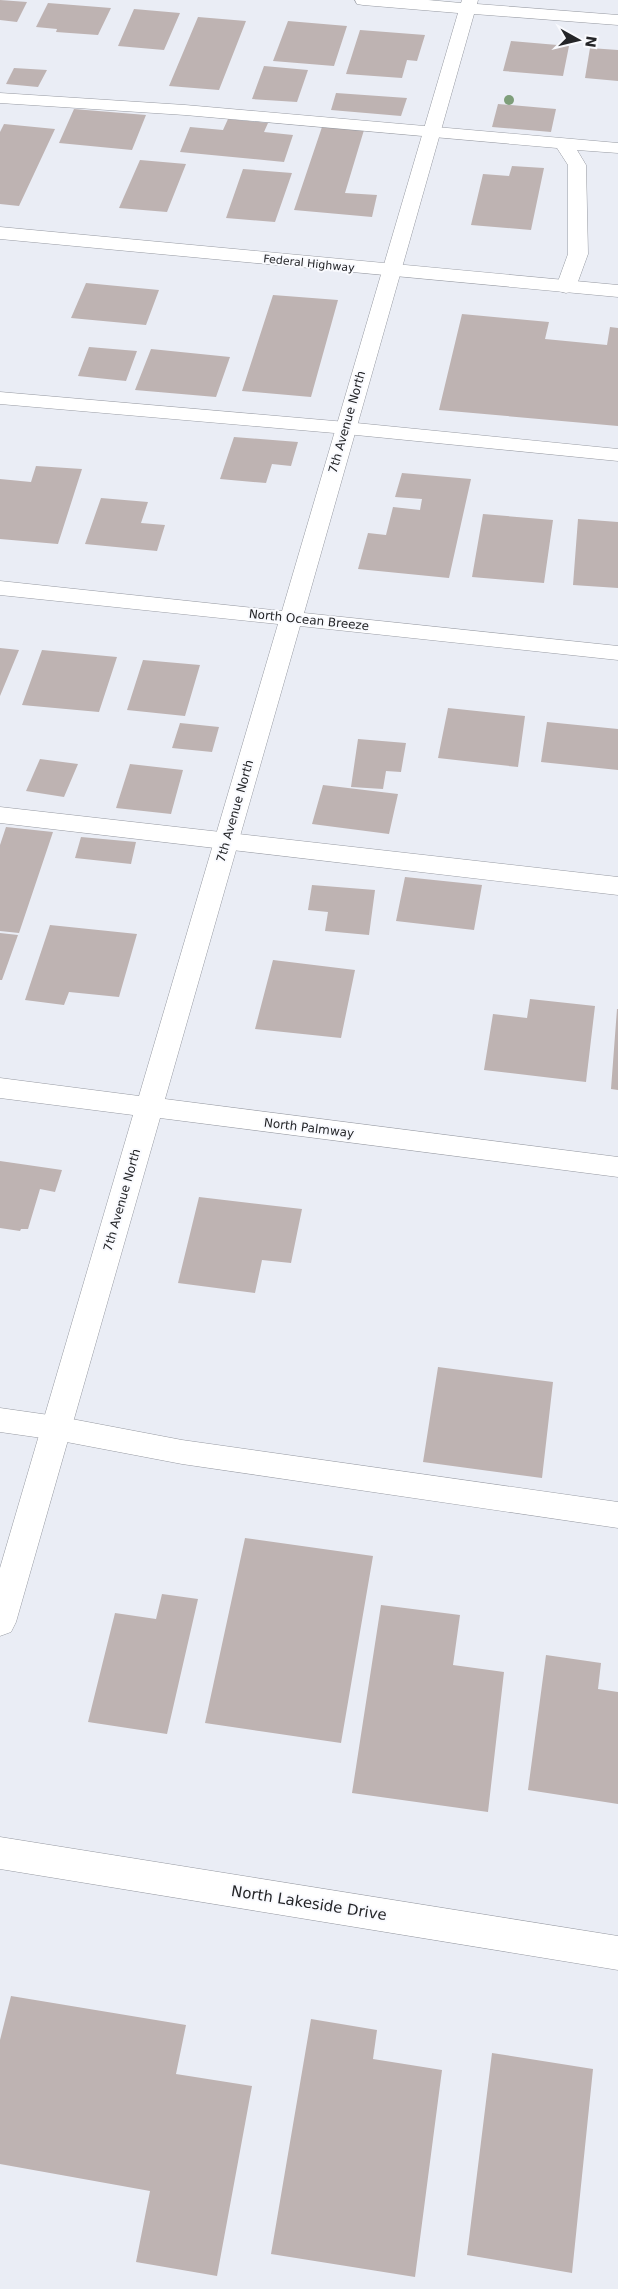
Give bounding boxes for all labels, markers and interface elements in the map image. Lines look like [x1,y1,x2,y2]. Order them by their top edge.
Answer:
north arrow [553,15,603,65]
text: N [582,35,600,49]
street label: Federal Highway [263,252,356,275]
street label: 7th Avenue North [326,369,368,475]
street label: North Ocean Breeze [248,607,370,633]
street label: 7th Avenue North [214,758,256,864]
street label: North Palmway [263,1116,355,1140]
street label: 7th Avenue North [101,1147,143,1253]
street label: North Lakeside Drive [230,1882,388,1924]

